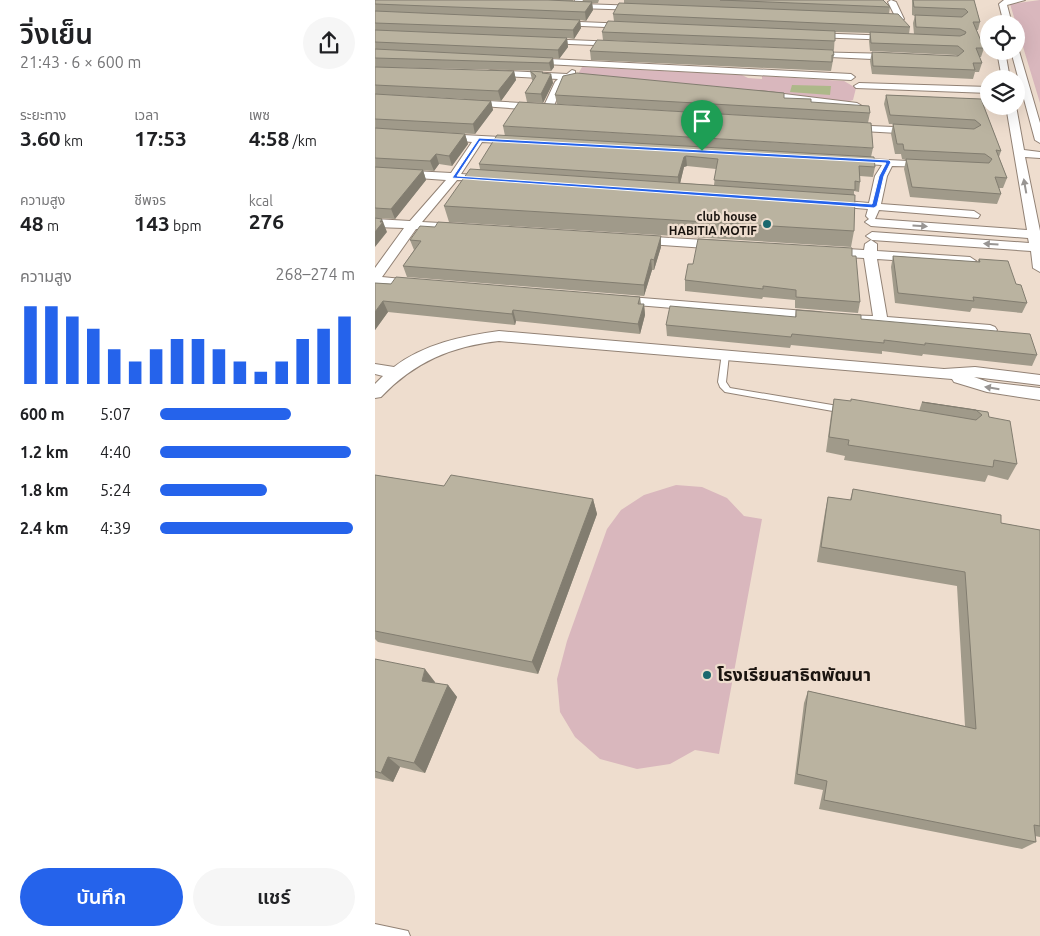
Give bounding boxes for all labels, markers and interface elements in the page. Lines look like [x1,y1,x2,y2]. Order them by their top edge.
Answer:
map controls [980,15,1025,115]
button: locate [980,15,1025,60]
button: share [303,17,355,69]
text: วิ่งเย็น [20,18,93,49]
text: 21:43 · 6 × 600 m [20,53,141,71]
button: layers [980,70,1025,115]
pin [681,100,723,151]
text: ระยะทาง [20,107,66,123]
text: เวลา [134,107,159,123]
text: เพซ [249,107,270,123]
icon: arrive [688,107,716,135]
text: 3.60 [20,126,61,150]
text: 17:53 [134,126,187,150]
text: 4:58 [249,126,289,150]
text: km [61,133,83,149]
text: /km [289,133,317,149]
one-way arrow [1020,177,1028,193]
text: ความสูง [20,192,65,208]
text: ชีพจร [134,192,166,208]
text: kcal [249,193,273,209]
text: 276 [249,209,284,233]
place label: club house HABITIA MOTIF [669,210,757,237]
text: 48 [20,211,44,235]
text: 143 [134,211,170,235]
text: m [44,218,59,234]
text: bpm [170,218,202,234]
marker: club house HABITIA MOTIF [761,218,773,230]
one-way arrow [912,222,928,230]
one-way arrow [983,240,999,248]
text: 268–274 m [275,265,355,283]
text: ความสูง [20,267,72,285]
one-way arrow [983,383,999,391]
text: 600 m [20,405,65,423]
text: 5:07 [100,405,131,423]
text: 1.2 km [20,443,69,461]
text: 4:40 [100,443,131,461]
text: 1.8 km [20,481,69,499]
text: 5:24 [100,481,131,499]
text: 2.4 km [20,519,69,537]
text: 4:39 [100,519,131,537]
place label: โรงเรียนสาธิตพัฒนา [717,664,871,684]
marker: โรงเรียนสาธิตพัฒนา [701,669,713,681]
button: บันทึก [20,868,183,926]
button: แชร์ [193,868,355,926]

